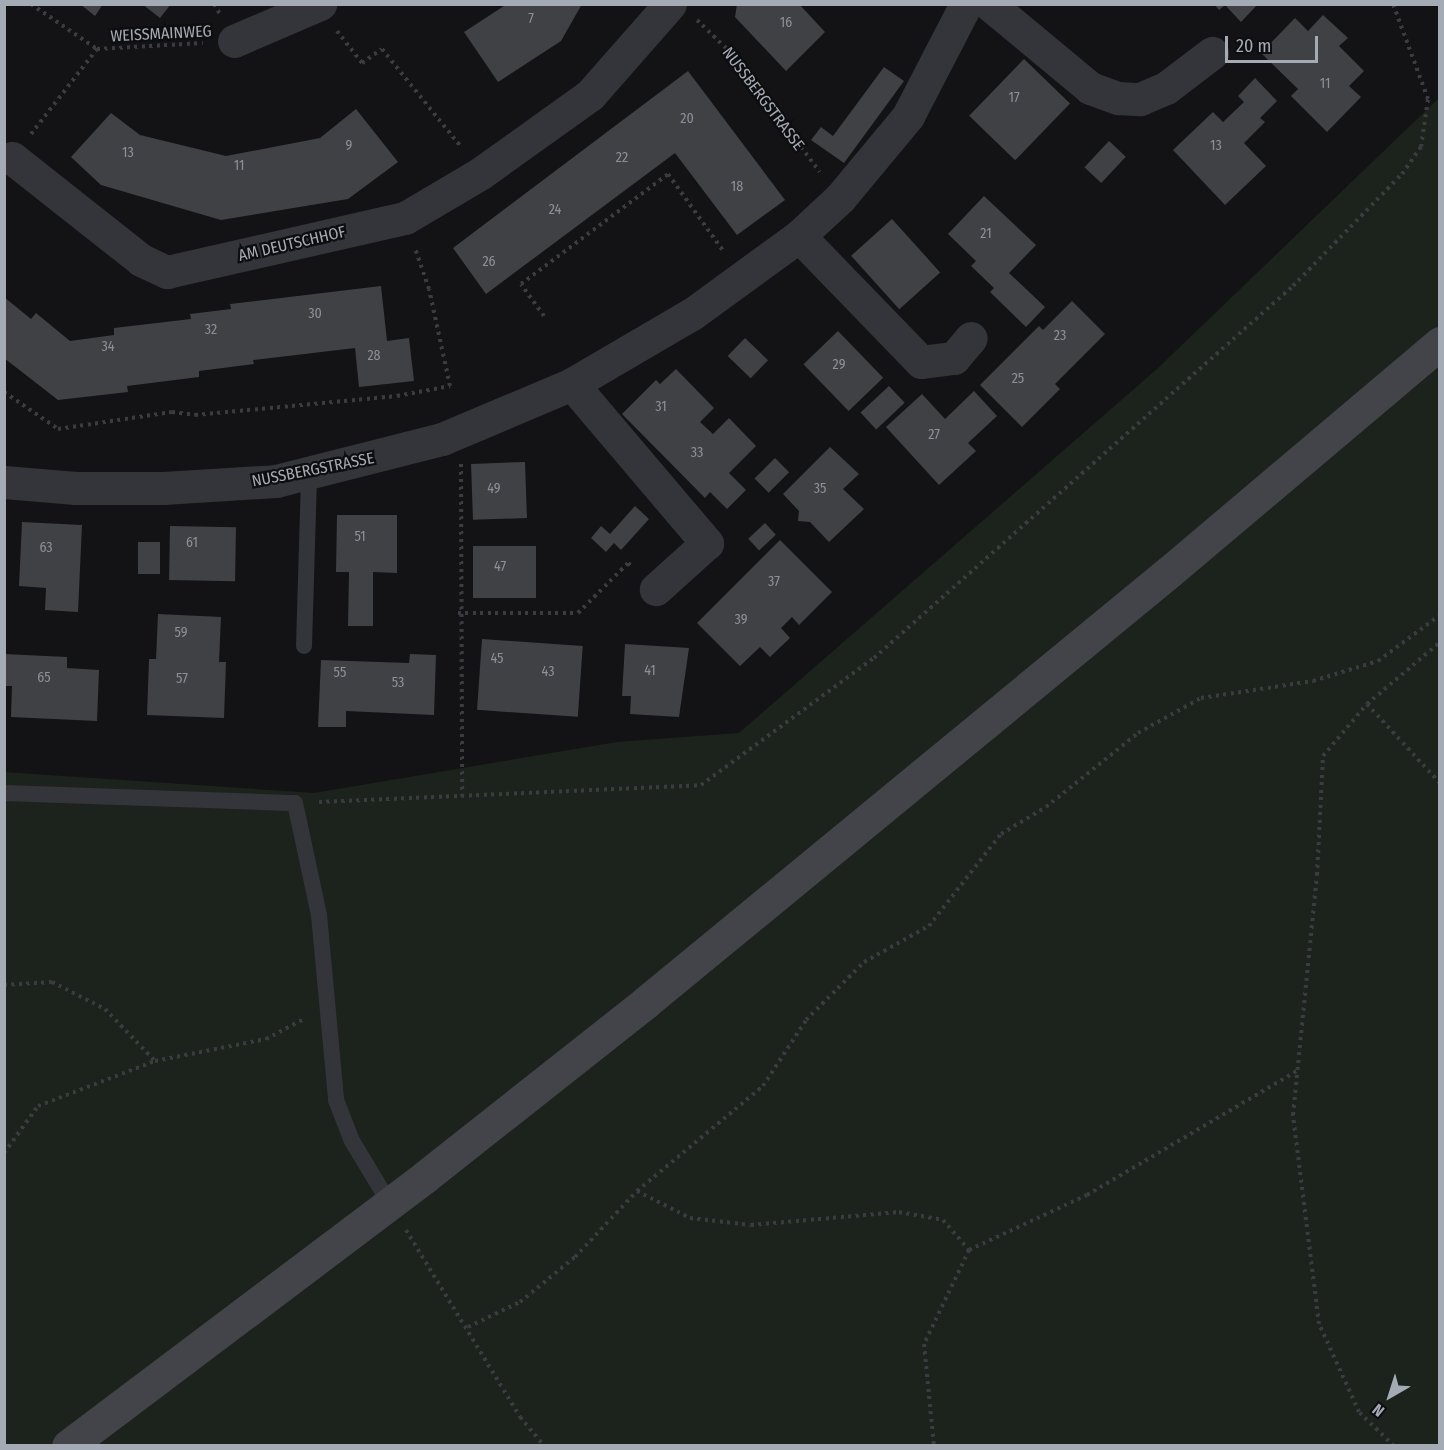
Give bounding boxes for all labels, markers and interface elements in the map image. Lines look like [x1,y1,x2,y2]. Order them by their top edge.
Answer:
house number: 7 [528,11,534,27]
house number: 16 [780,15,792,31]
street label: WEISSMAINWEG [110,22,212,46]
scale bar [1228,24,1321,62]
text: 20 m [1236,35,1271,57]
street label: NUSSBERGSTRASSE [718,44,808,154]
house number: 11 [1320,76,1330,92]
house number: 17 [1008,90,1020,106]
house number: 20 [680,111,694,127]
house number: 9 [346,138,352,154]
house number: 13 [1210,138,1222,154]
house number: 13 [122,145,134,161]
house number: 22 [616,150,628,166]
house number: 11 [234,158,244,174]
house number: 18 [731,179,743,195]
house number: 24 [549,202,561,218]
street label: AM DEUTSCHHOF [237,222,347,266]
house number: 21 [980,226,992,242]
house number: 26 [482,254,496,270]
house number: 30 [308,306,322,322]
house number: 32 [205,322,217,338]
house number: 23 [1054,328,1066,344]
house number: 34 [101,339,115,355]
house number: 28 [367,348,381,364]
house number: 29 [833,357,845,373]
house number: 25 [1012,371,1024,387]
house number: 31 [655,399,667,415]
house number: 27 [928,427,940,443]
house number: 33 [691,445,703,461]
street label: NUSSBERGSTRASSE [250,449,376,491]
house number: 49 [487,481,501,497]
house number: 35 [814,481,826,497]
house number: 51 [354,529,366,545]
house number: 61 [186,535,198,551]
house number: 63 [39,540,53,556]
house number: 47 [494,559,506,575]
house number: 37 [768,574,780,590]
house number: 39 [735,612,747,628]
house number: 59 [174,625,188,641]
house number: 45 [490,651,504,667]
house number: 41 [644,663,656,679]
house number: 43 [542,664,554,680]
house number: 55 [334,665,346,681]
house number: 65 [37,670,51,686]
house number: 57 [176,671,188,687]
house number: 53 [392,675,404,691]
north arrow [1360,1366,1420,1426]
text: N [1369,1400,1388,1421]

